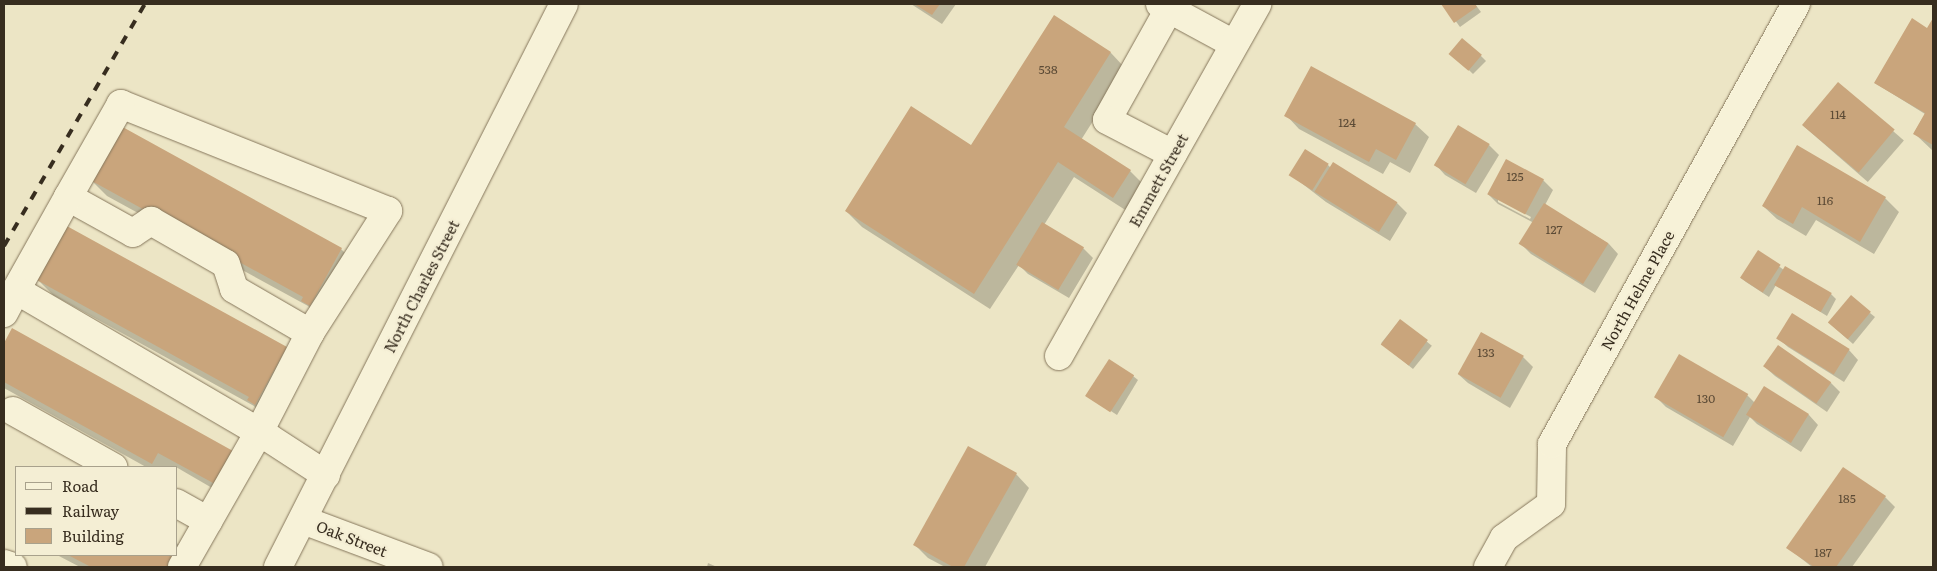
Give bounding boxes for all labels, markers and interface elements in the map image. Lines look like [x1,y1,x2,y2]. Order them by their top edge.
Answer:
house number: 538 [1038,63,1058,77]
house number: 114 [1830,108,1846,122]
house number: 124 [1338,116,1356,130]
street label: Emmett Street [1125,130,1191,230]
house number: 125 [1506,170,1524,184]
house number: 116 [1817,194,1833,208]
street label: North Charles Street [380,217,462,355]
house number: 127 [1546,223,1562,237]
street label: North Helme Place [1597,227,1677,353]
house number: 133 [1477,346,1495,360]
house number: 130 [1697,392,1715,406]
legend [15,466,178,556]
text: Road [62,474,98,497]
house number: 185 [1838,492,1856,506]
text: Railway [62,499,119,522]
street label: Oak Street [314,516,390,560]
text: Building [62,524,124,547]
house number: 187 [1814,546,1832,560]

